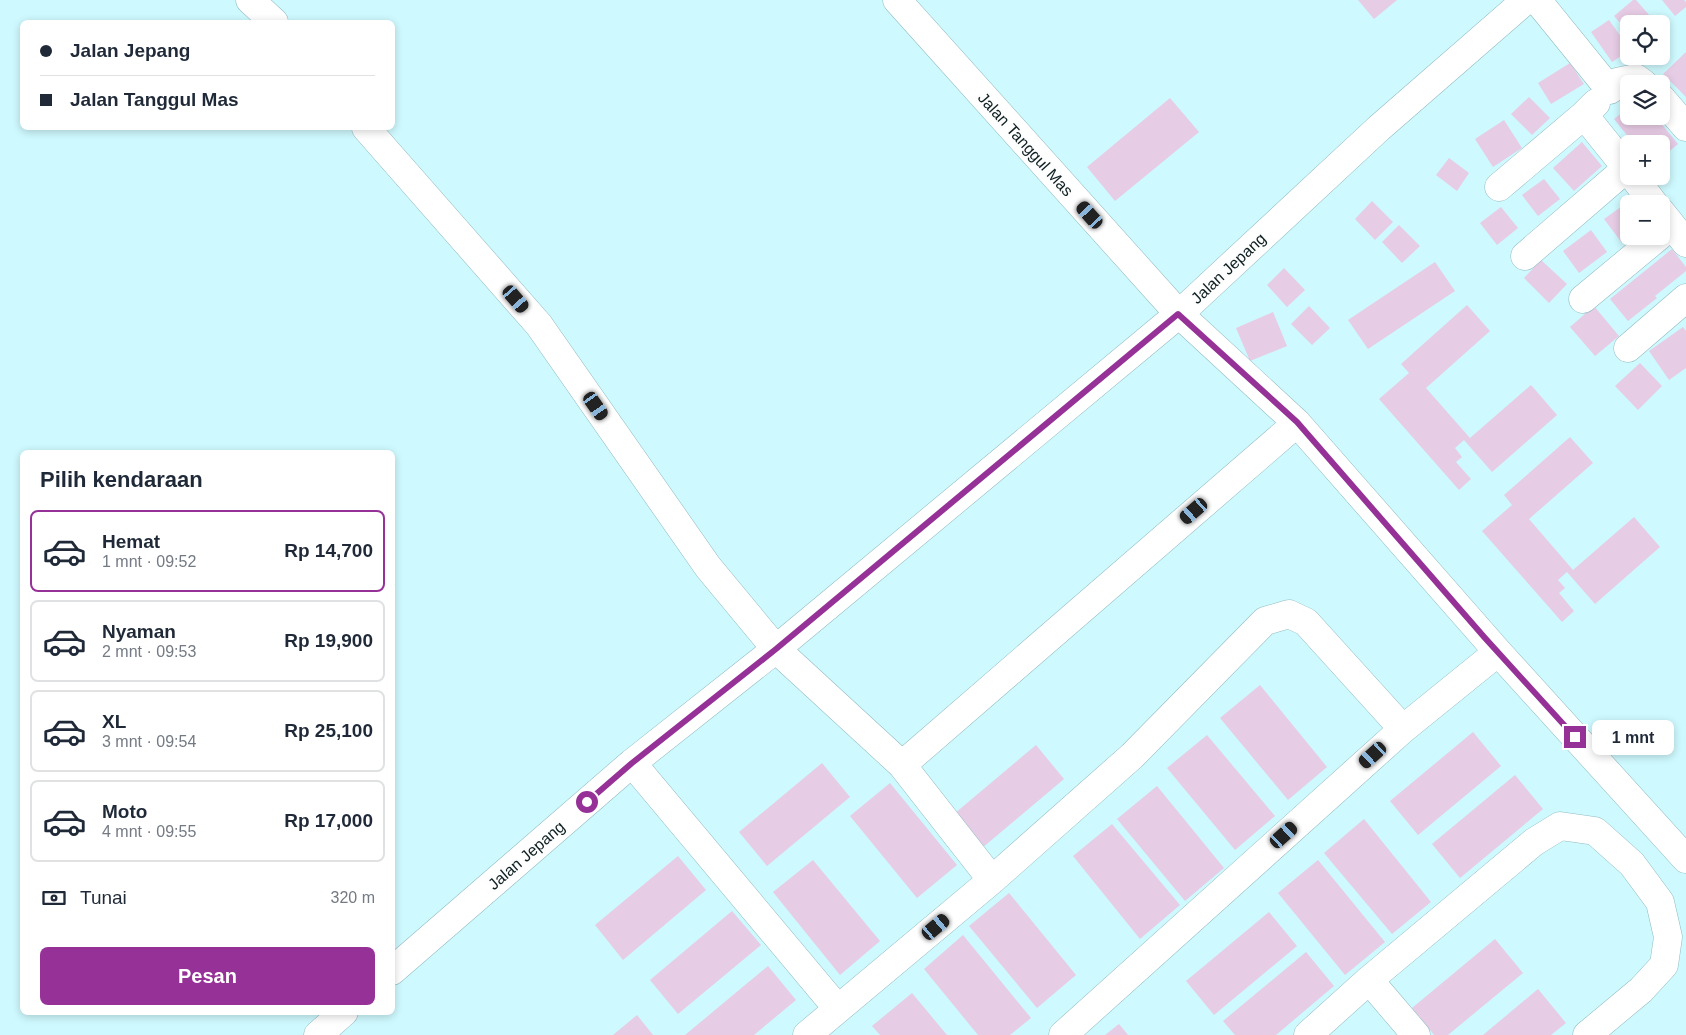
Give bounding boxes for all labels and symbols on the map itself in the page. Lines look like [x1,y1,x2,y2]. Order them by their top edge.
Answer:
street label: Jalan Tanggul Mas [975,89,1076,199]
car [1074,199,1105,231]
street label: Jalan Jepang [1188,230,1269,307]
car [500,283,531,315]
car [581,389,610,423]
car [1177,495,1210,527]
callout: 1 mnt [1592,720,1675,754]
route end [1564,726,1586,748]
car [1356,739,1389,771]
route start [576,791,598,813]
street label: Jalan Jepang [485,818,568,893]
car [1267,819,1300,851]
car [919,912,952,942]

